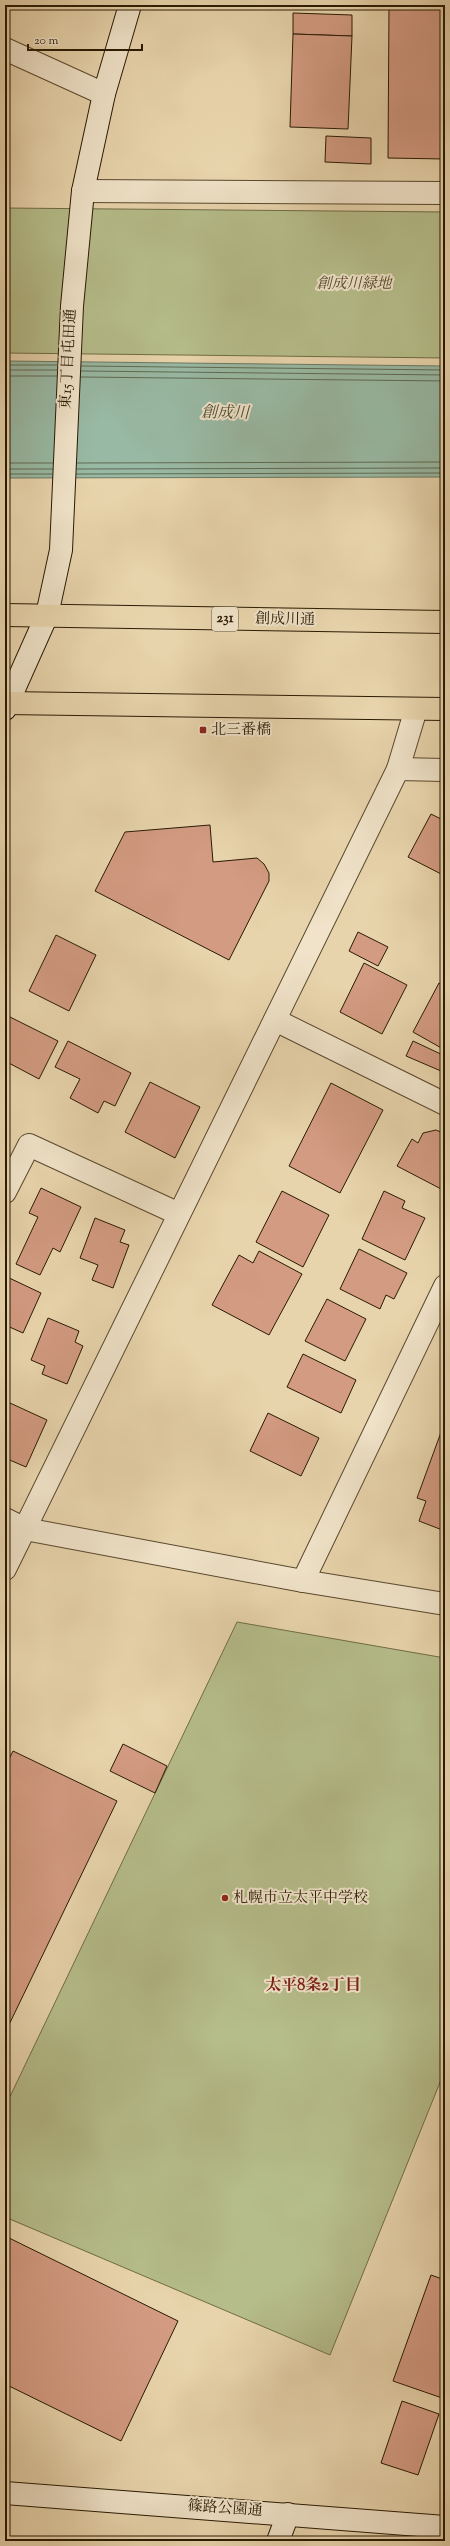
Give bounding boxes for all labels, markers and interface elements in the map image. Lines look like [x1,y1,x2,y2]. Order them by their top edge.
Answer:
scale bar [28,26,142,52]
text: 20 m [34,32,59,50]
park label: 創成川緑地 [316,274,393,295]
street label: 東15丁目屯田通 [56,308,82,410]
water label: 創成川 [201,402,251,426]
road number: 231 [212,607,238,631]
street label: 創成川通 [255,609,315,631]
place label: 北三番橋 [211,720,271,741]
marker: 北三番橋 [198,725,208,735]
place label: 札幌市立太平中学校 [233,1888,368,1909]
marker: 札幌市立太平中学校 [220,1893,230,1903]
district label: 太平8条2丁目 [265,1975,361,1998]
street label: 篠路公園通 [187,2496,263,2522]

